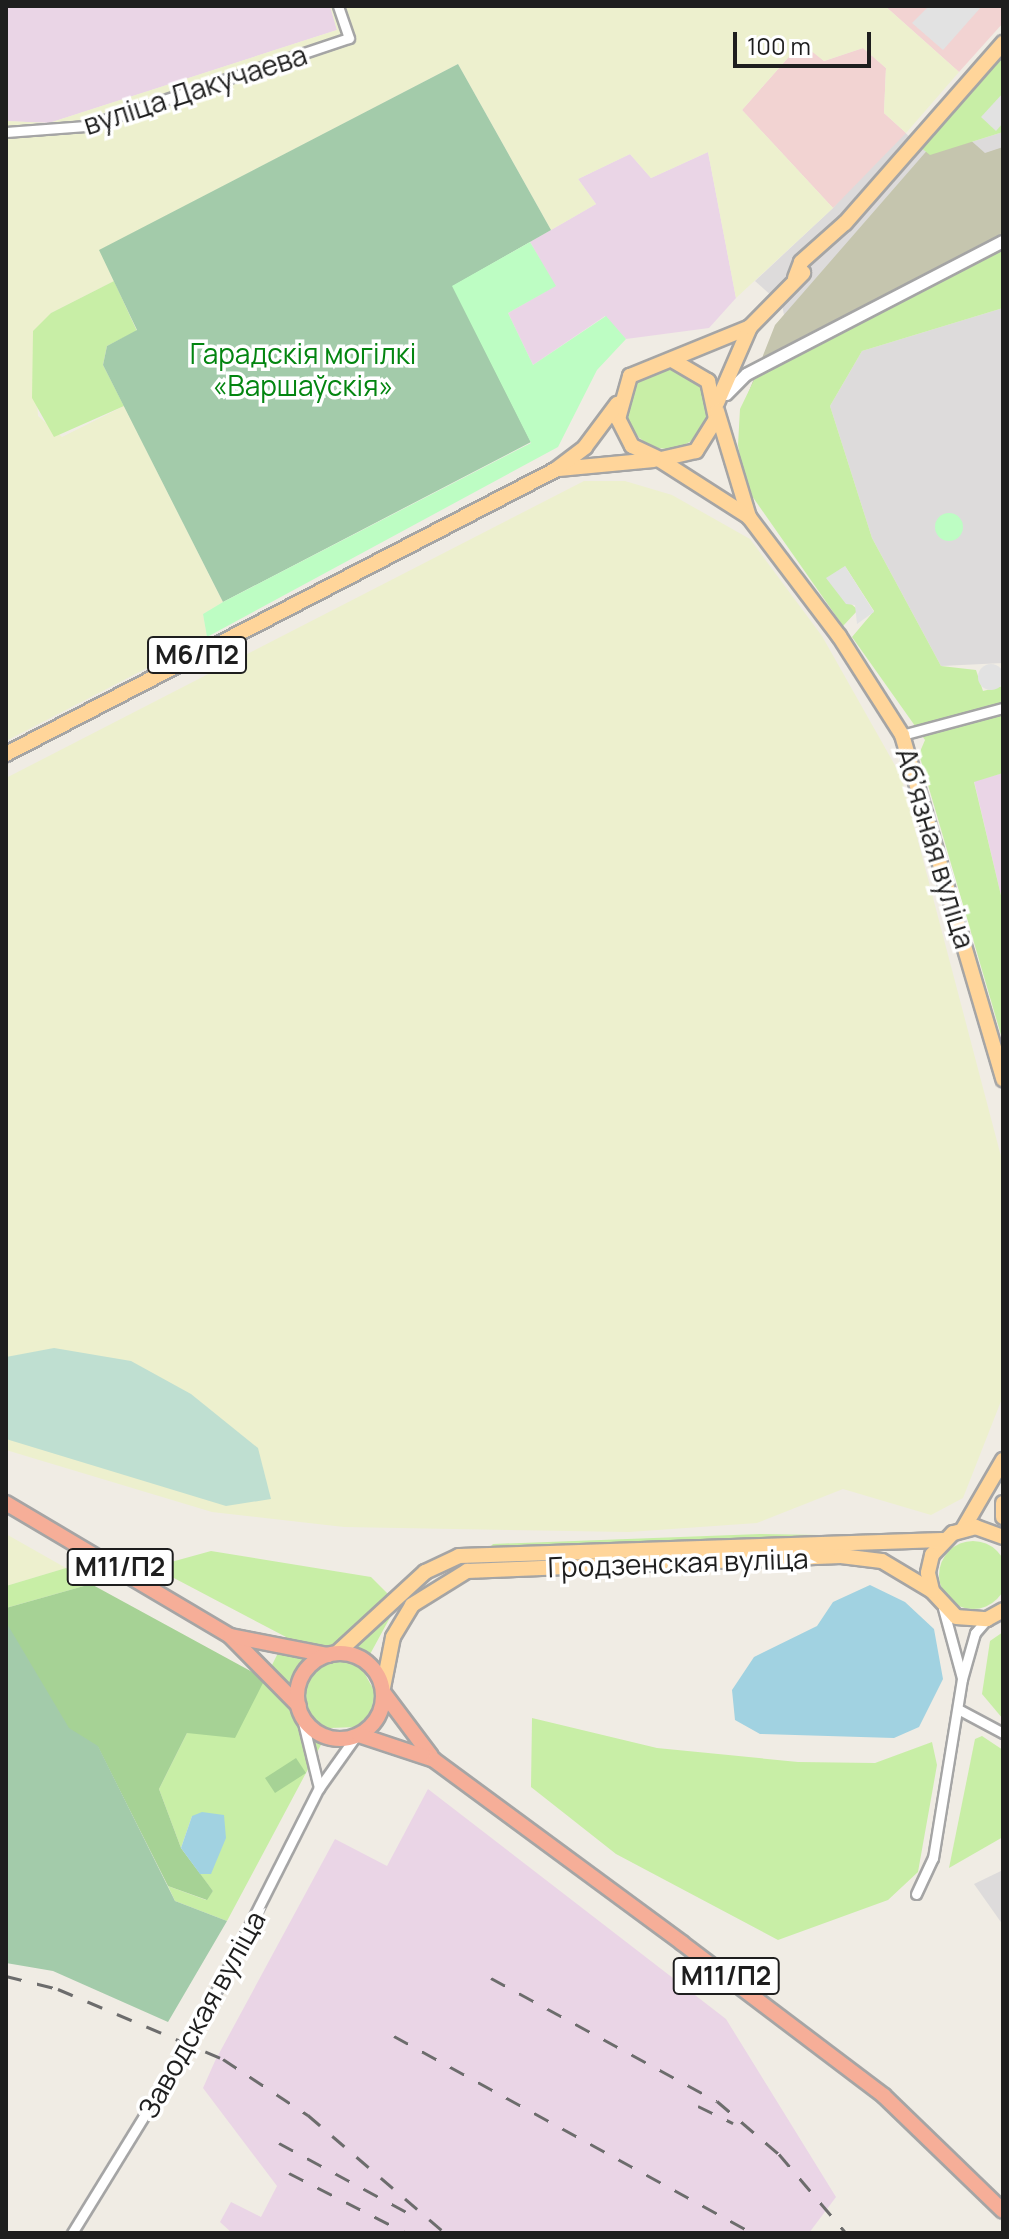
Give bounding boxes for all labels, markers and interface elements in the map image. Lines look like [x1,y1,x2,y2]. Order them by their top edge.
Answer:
scale bar [737,16,875,66]
text: 100 m [747,29,811,62]
street label: вуліца Дакучаева [79,37,311,141]
park label: Гарадскія могілкі «Варшаўскія» [190,336,416,402]
road number: М6/П2 [147,633,247,677]
street label: Абʼязная вуліца [890,744,982,952]
street label: Гродзенская вуліца [547,1541,809,1583]
road number: М11/П2 [66,1545,174,1589]
street label: Заводская вуліца [130,1905,272,2123]
road number: М11/П2 [672,1954,780,1998]

